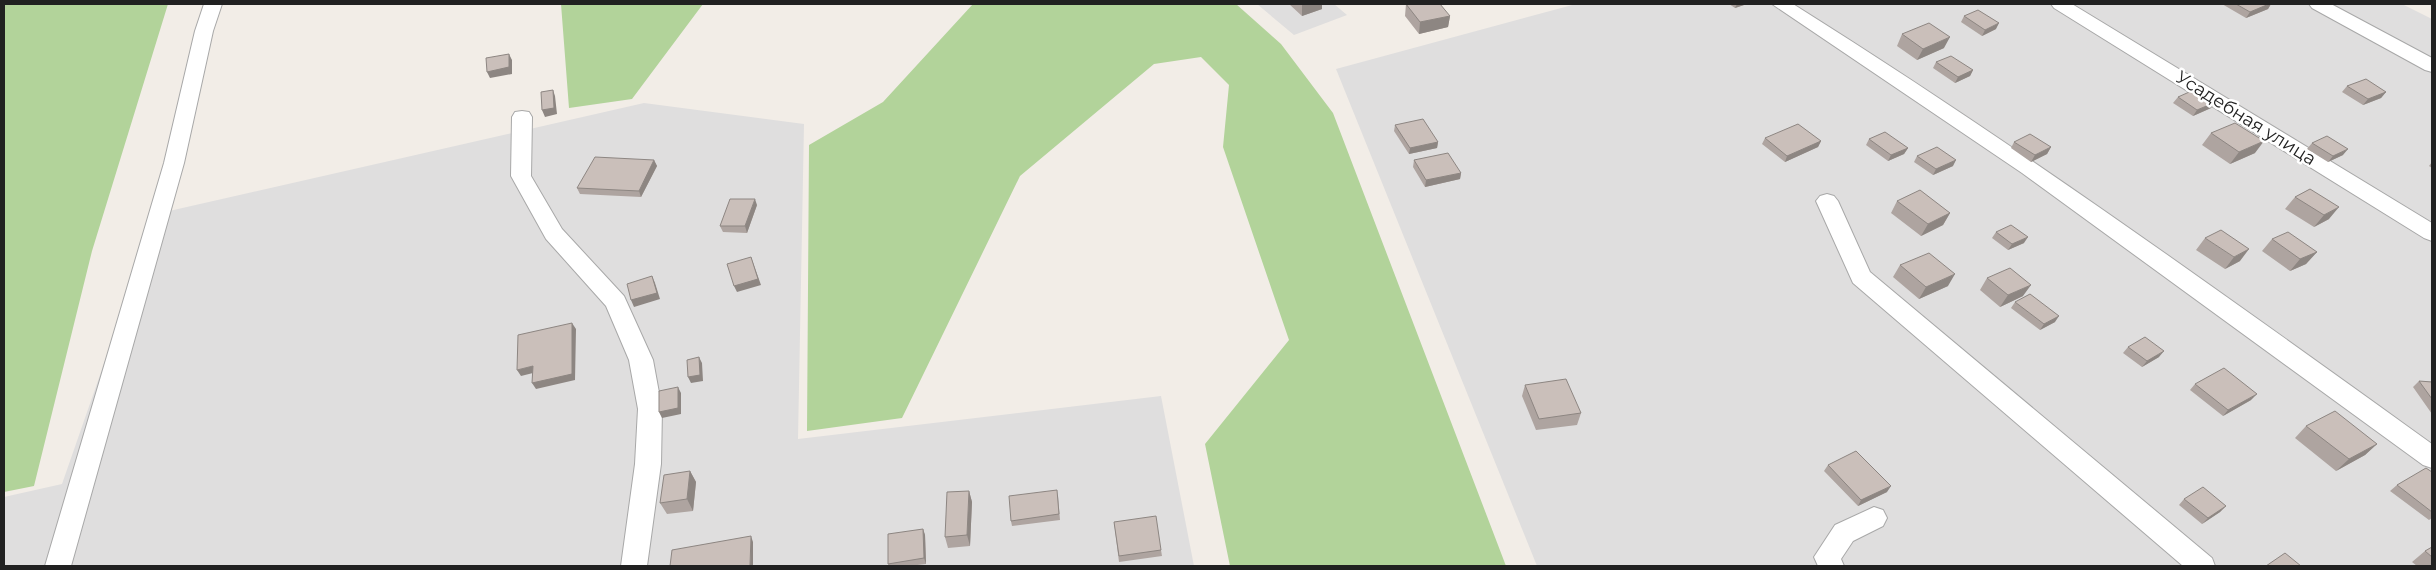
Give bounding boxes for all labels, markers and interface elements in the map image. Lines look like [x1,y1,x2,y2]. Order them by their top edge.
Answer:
street label: Усадебная улица [2172,66,2320,170]

